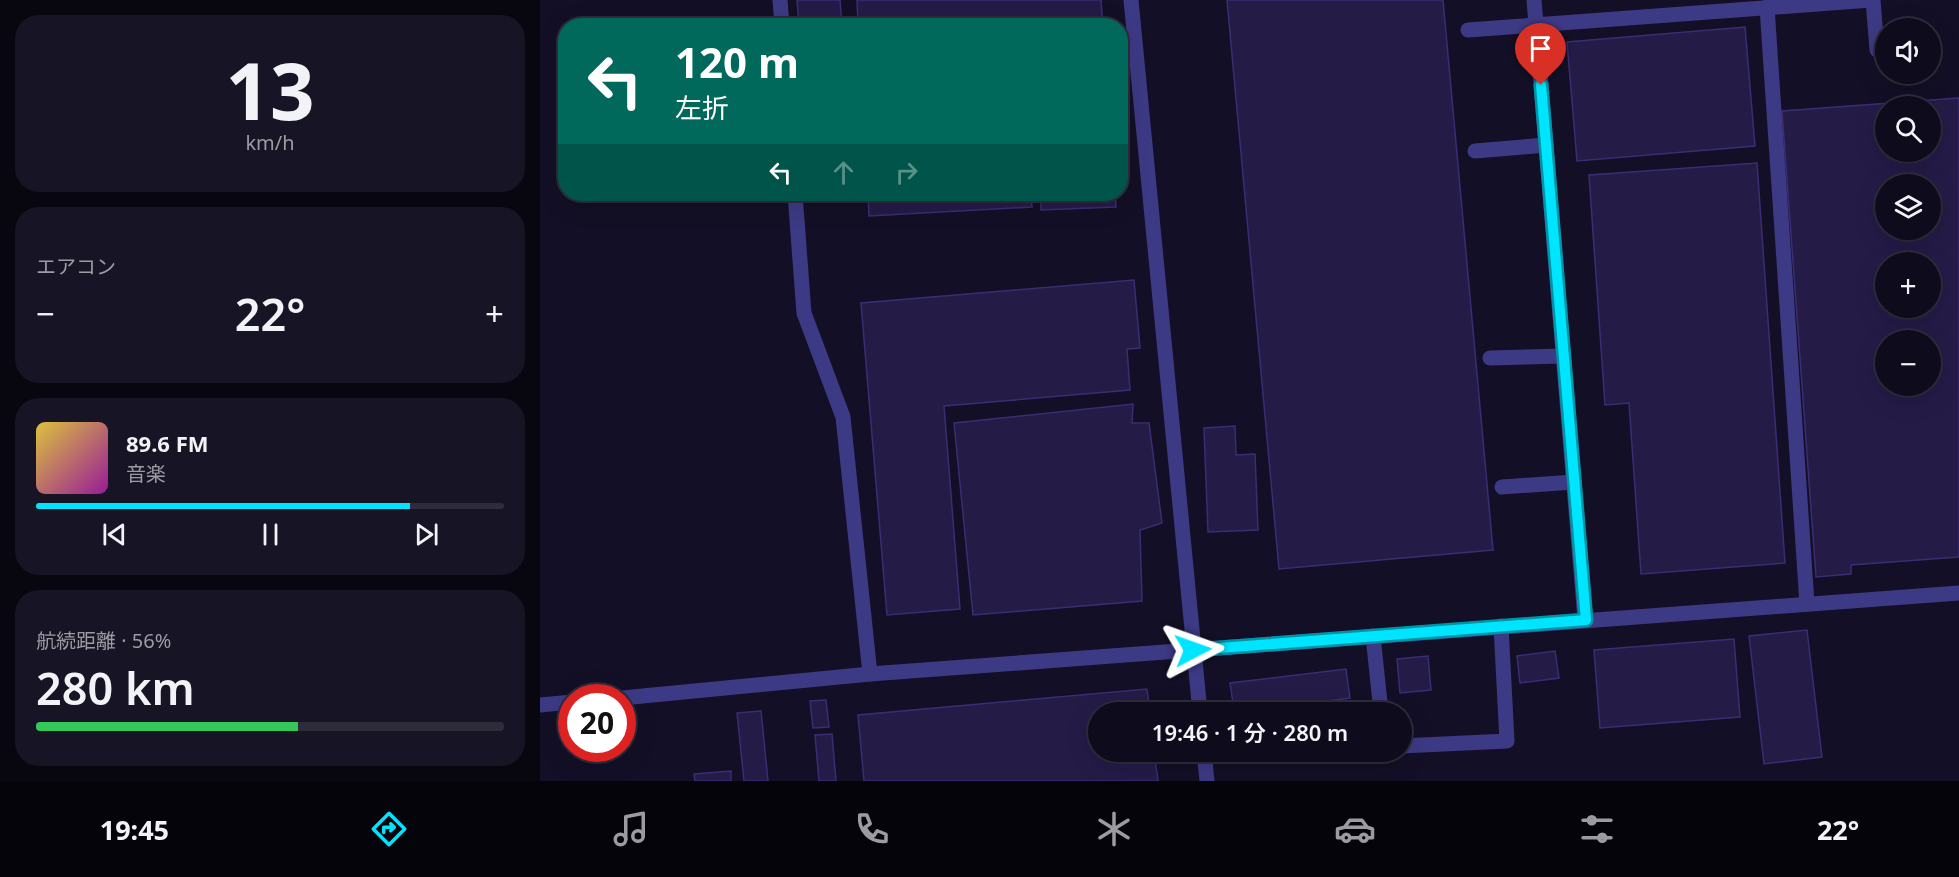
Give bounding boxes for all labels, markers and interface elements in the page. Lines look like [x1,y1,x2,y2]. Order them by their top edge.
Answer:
map controls [1875,18,1941,396]
button: sound [1875,18,1941,84]
pin [1515,23,1566,85]
icon: arrive [1524,32,1557,65]
text: 120 m [675,33,799,90]
text: 13 [225,37,315,143]
icon: left [576,42,654,120]
text: 左折 [675,89,729,126]
button: search [1875,96,1941,162]
text: km/h [245,129,295,156]
icon: left [764,156,797,189]
icon: ahead [827,156,860,189]
icon: right [890,156,923,189]
button: layers [1875,174,1941,240]
button: + [1875,252,1941,318]
text: エアコン [36,253,116,280]
text: 22° [235,283,305,344]
text: − [36,291,55,336]
text: + [485,291,504,336]
button: − [1875,330,1941,396]
text: 89.6 FM [126,428,208,458]
text: 音楽 [126,460,166,487]
icon: previous [98,518,131,551]
icon: pause [254,518,287,551]
icon: next [410,518,443,551]
position arrow [1161,618,1225,682]
text: 航続距離 · 56% [36,627,171,654]
text: 280 km [36,657,195,718]
speed limit sign: 20 [558,684,636,762]
text: 19:46 · 1 分 · 280 m [1152,717,1348,747]
icon: directions [368,808,410,850]
icon: music [610,808,652,850]
icon: phone [851,808,893,850]
icon: climate [1093,808,1135,850]
icon: car [1334,808,1376,850]
icon: filters [1576,808,1618,850]
text: 19:45 [100,811,169,848]
text: 22° [1817,811,1859,848]

